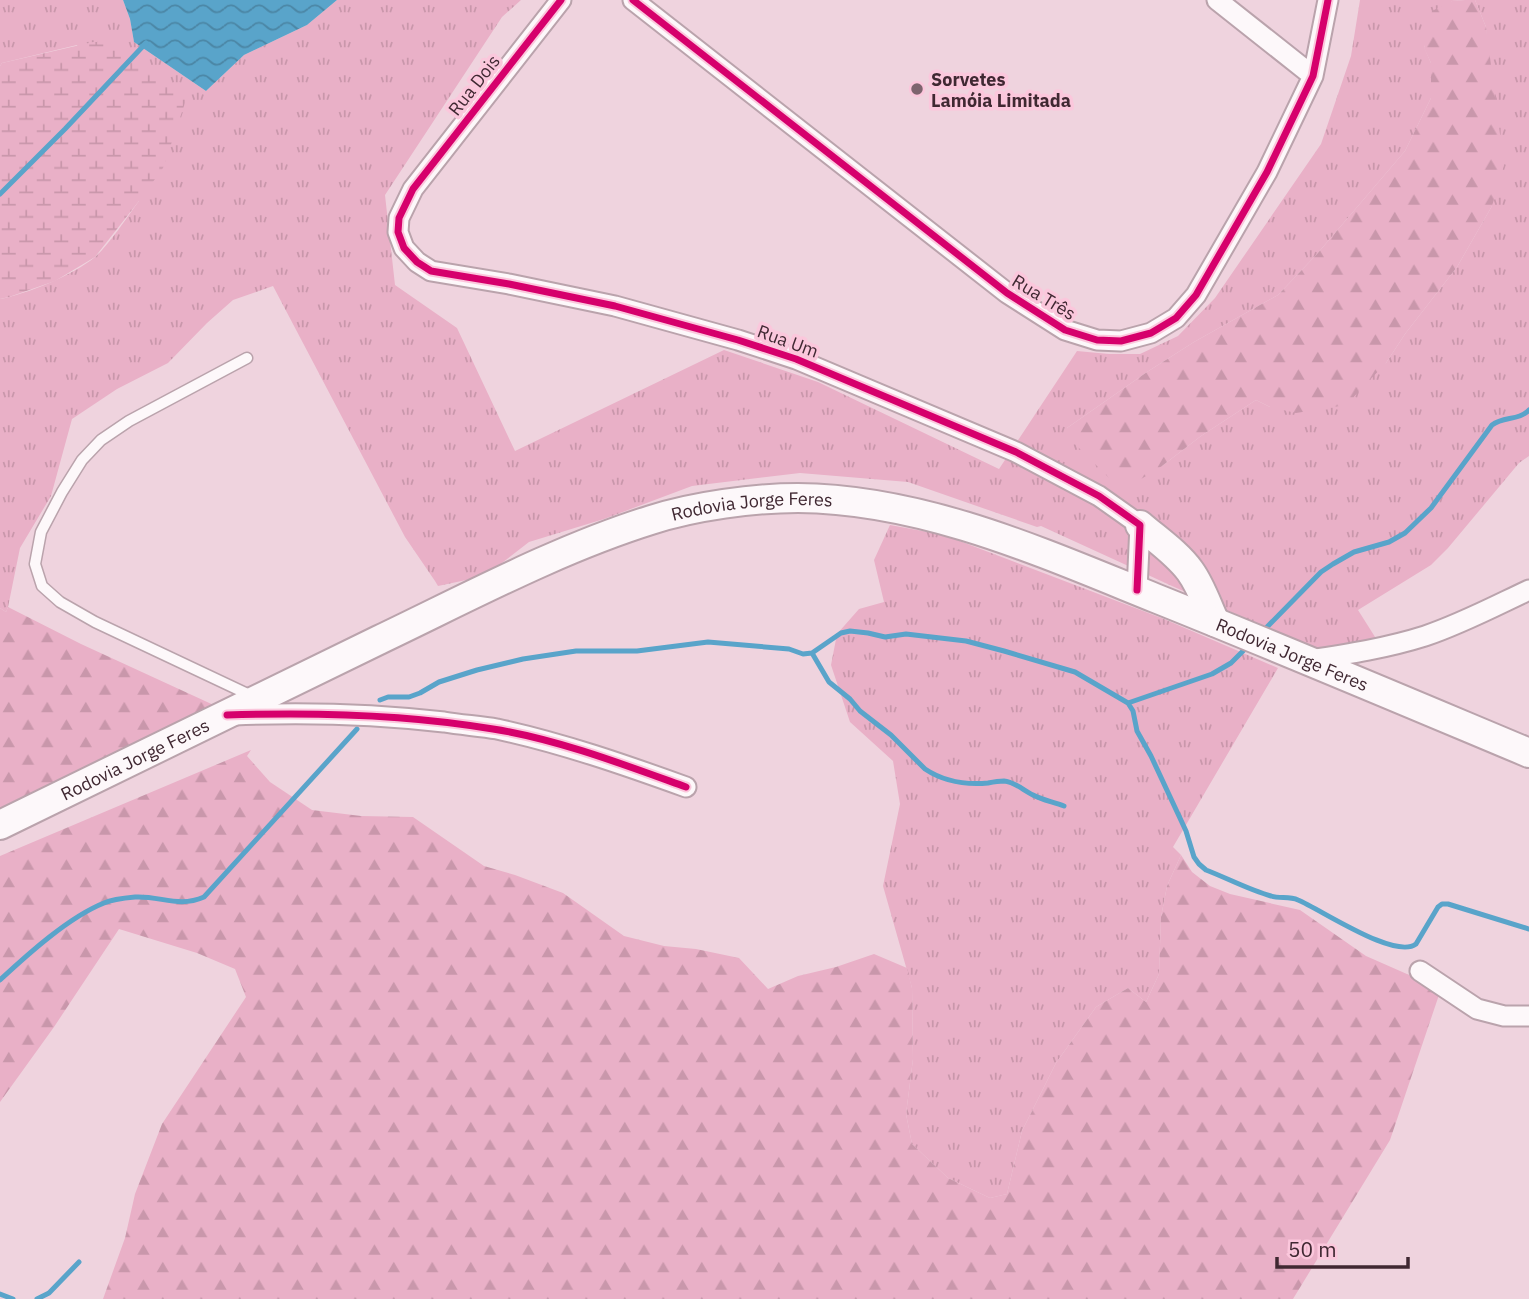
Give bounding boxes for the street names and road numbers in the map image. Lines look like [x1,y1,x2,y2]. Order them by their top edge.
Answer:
street label: Rua Dois [443,50,505,120]
street label: Rua Três [1008,269,1080,325]
street label: Rua Um [754,319,822,363]
street label: Rodovia Jorge Feres [669,486,834,525]
street label: Rodovia Jorge Feres [1213,612,1372,696]
street label: Rodovia Jorge Feres [57,713,213,805]

